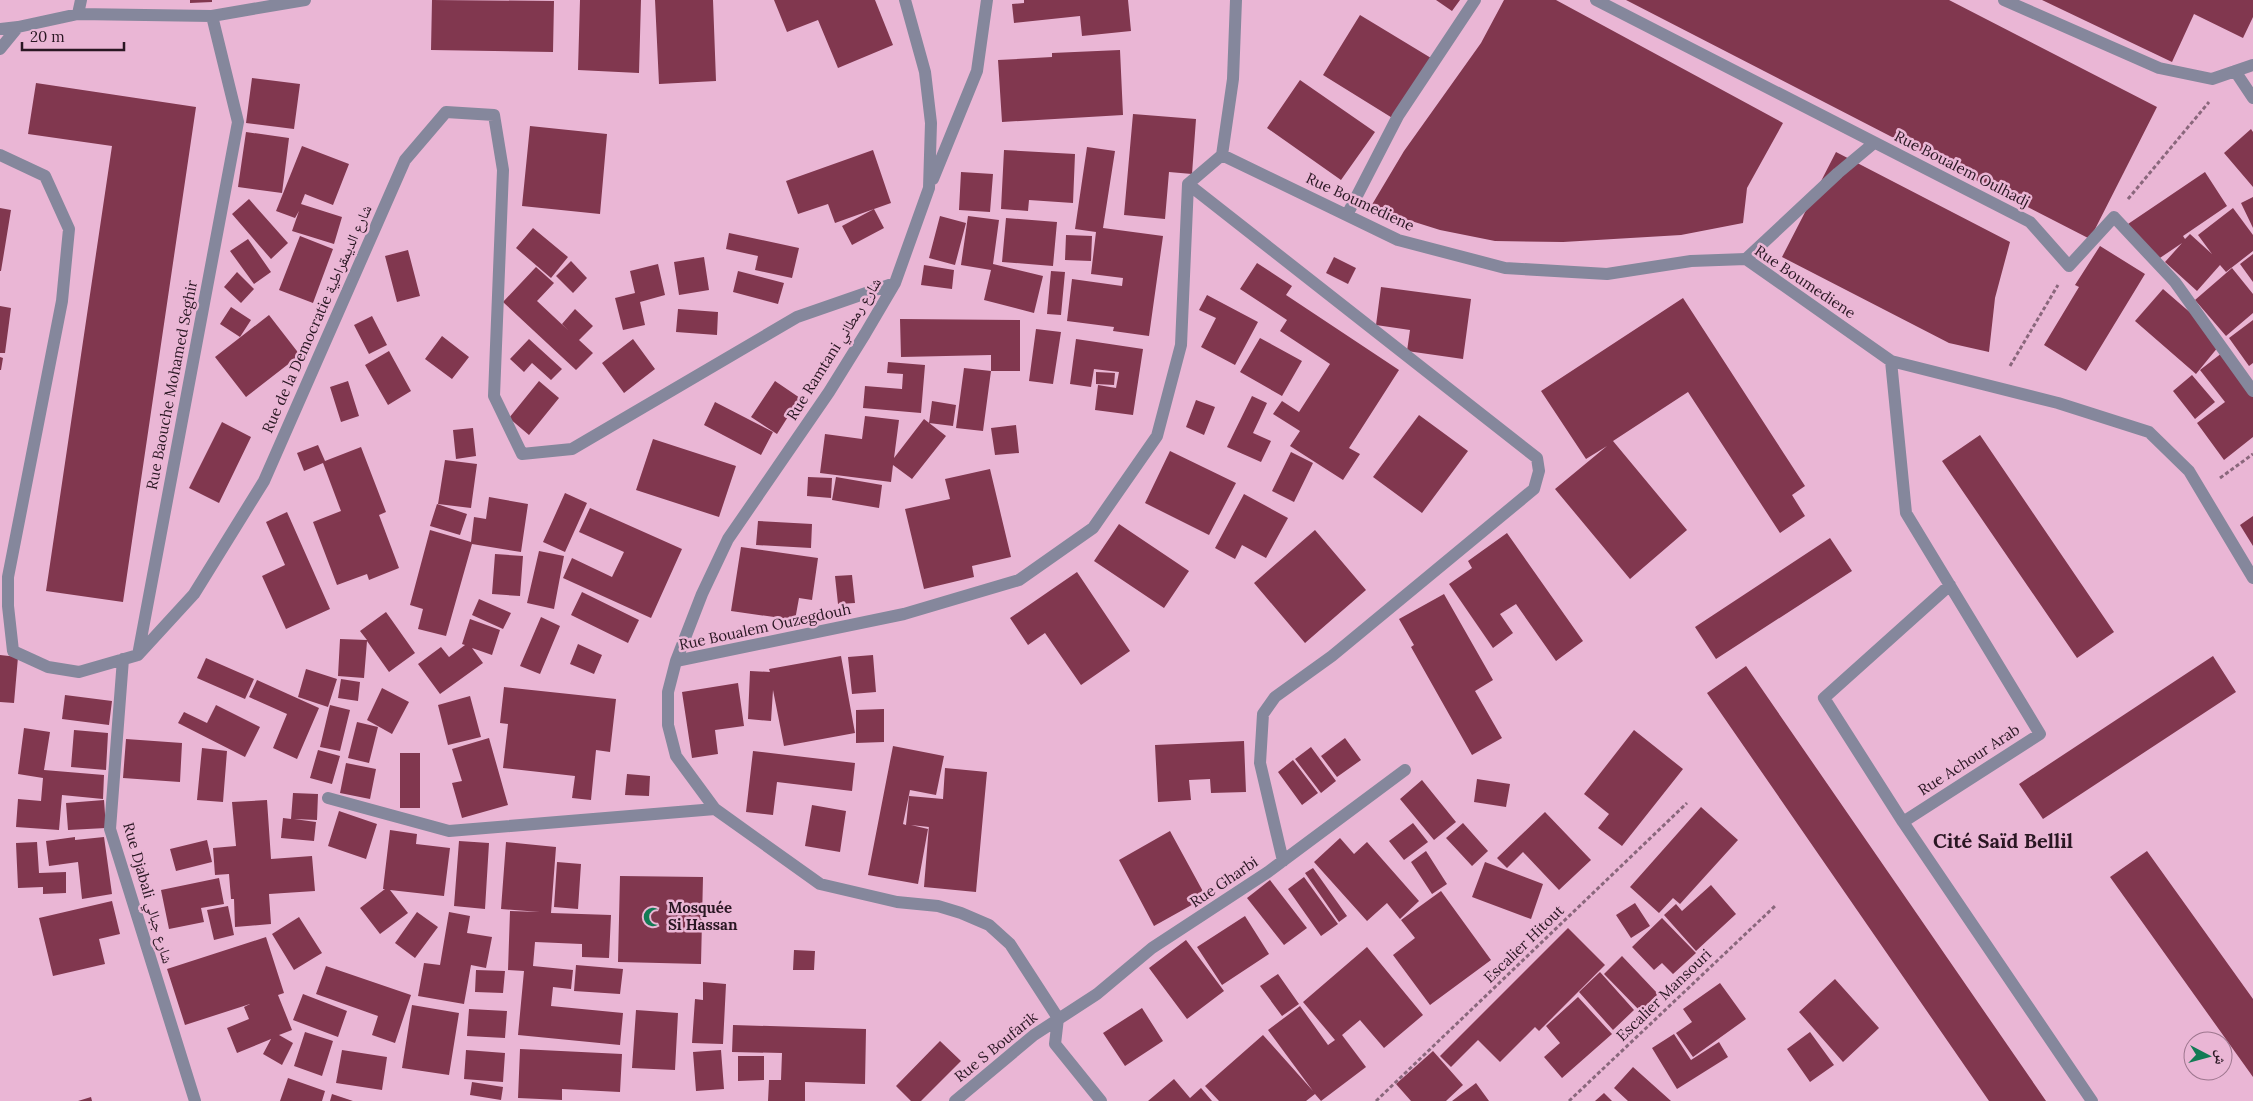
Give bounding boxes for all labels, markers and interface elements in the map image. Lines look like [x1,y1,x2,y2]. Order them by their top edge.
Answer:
scale bar [22,20,125,52]
text: 20 m [30,27,65,46]
street label: Rue Boualem Oulhadj [1891,126,2033,211]
street label: Rue Boumediene [1303,168,1417,235]
street label: Rue de la Democratie شارع الديمقراطية [257,202,377,436]
street label: Rue Boumediene [1751,241,1859,322]
street label: Rue Ramtani شارع رمطاني [782,274,888,425]
street label: Rue Baouche Mohamed Seghir [142,278,201,491]
street label: Rue Boualem Ouzegdouh [677,599,853,654]
street label: Rue Achour Arab [1914,720,2023,799]
street label: Rue Djabali شارع جبالي [117,820,178,966]
district label: Cité Saïd Bellil [1933,828,2073,853]
street label: Rue Gharbi [1186,852,1261,911]
place label: Mosquée Si Hassan [668,898,738,934]
street label: Escalier Hitout [1480,900,1568,987]
mosque icon: Mosquée Si Hassan [642,906,664,928]
street label: Escalier Mansouri [1612,944,1715,1045]
street label: Rue S Boufarik [950,1007,1041,1086]
north arrow [2183,1031,2233,1081]
text: ش [2211,1049,2231,1066]

